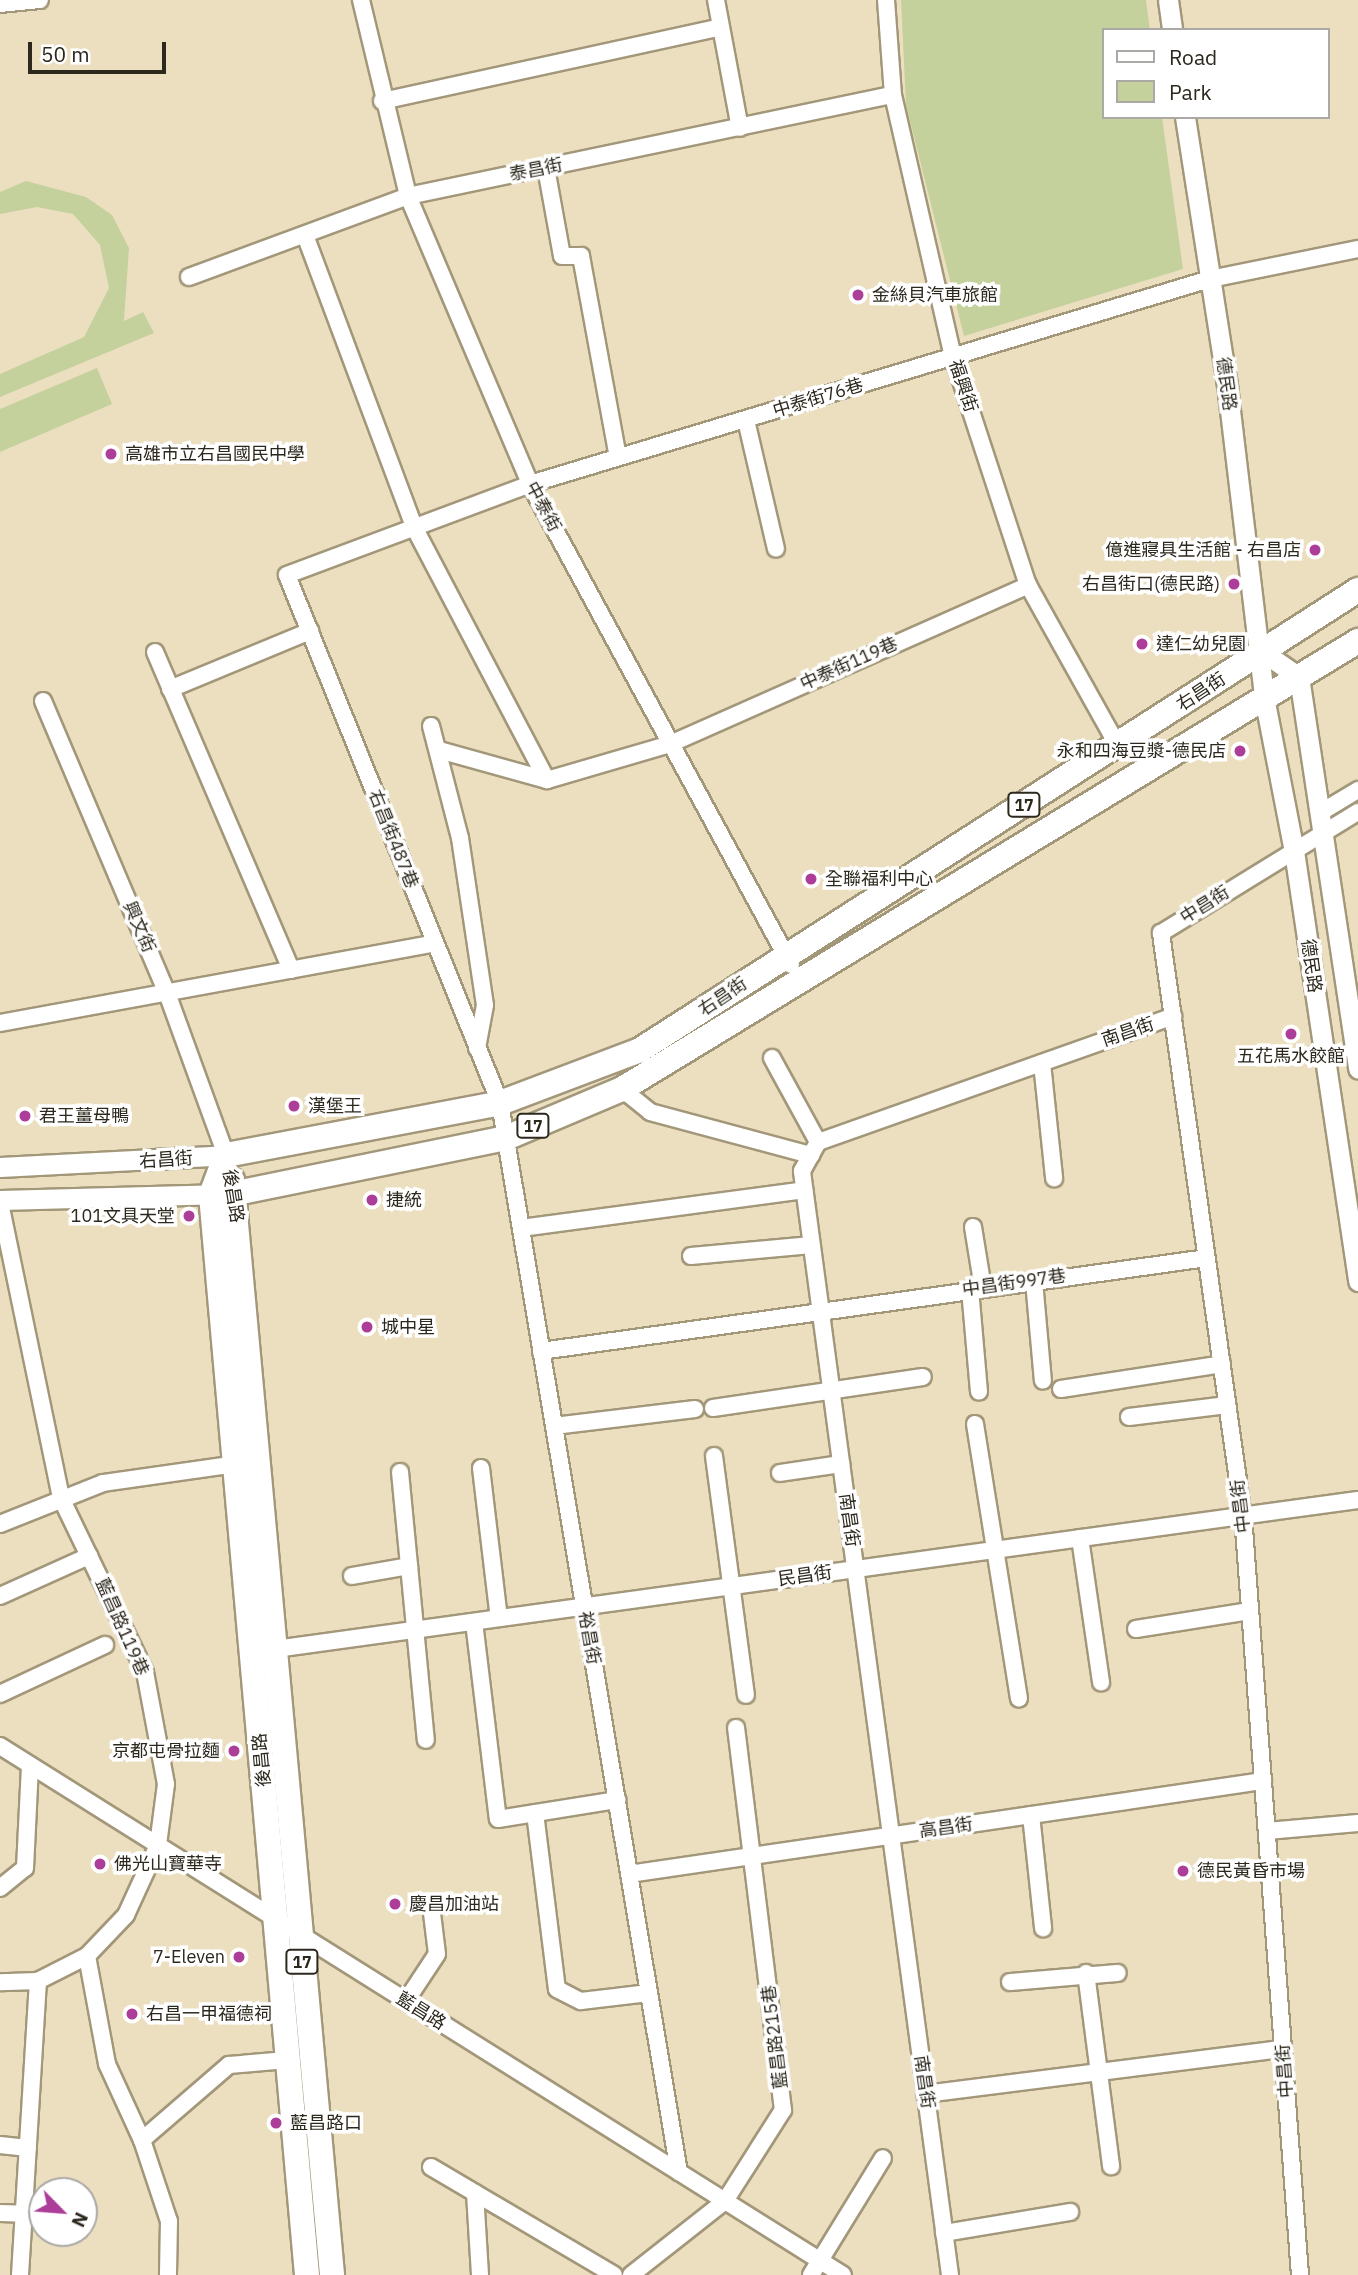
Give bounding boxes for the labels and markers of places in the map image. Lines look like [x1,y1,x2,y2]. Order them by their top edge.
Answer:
place label: 金絲貝汽車旅館 [872,284,998,306]
marker: 金絲貝汽車旅館 [850,287,866,303]
place label: 高雄市立右昌國民中學 [125,443,305,465]
marker: 高雄市立右昌國民中學 [103,446,119,462]
place label: 億進寢具生活館 - 右昌店 [1105,539,1301,561]
marker: 億進寢具生活館 - 右昌店 [1307,542,1323,558]
place label: 右昌街口(德民路) [1082,573,1220,595]
marker: 右昌街口(德民路) [1226,576,1242,592]
place label: 達仁幼兒園 [1156,633,1246,655]
marker: 達仁幼兒園 [1134,636,1150,652]
place label: 永和四海豆漿-德民店 [1057,740,1226,762]
marker: 永和四海豆漿-德民店 [1232,743,1248,759]
place label: 全聯福利中心 [825,868,933,890]
marker: 全聯福利中心 [803,871,819,887]
marker: 五花馬水餃館 [1283,1026,1299,1042]
place label: 五花馬水餃館 [1237,1045,1345,1067]
place label: 漢堡王 [308,1095,362,1117]
marker: 漢堡王 [286,1098,302,1114]
place label: 君王薑母鴨 [39,1105,129,1127]
marker: 君王薑母鴨 [17,1108,33,1124]
place label: 捷統 [386,1189,422,1211]
marker: 捷統 [364,1192,380,1208]
place label: 101文具天堂 [71,1205,175,1227]
marker: 101文具天堂 [181,1208,197,1224]
place label: 城中星 [381,1316,435,1338]
marker: 城中星 [359,1319,375,1335]
place label: 京都屯骨拉麵 [112,1740,220,1762]
marker: 京都屯骨拉麵 [226,1743,242,1759]
place label: 佛光山寶華寺 [114,1853,222,1875]
marker: 佛光山寶華寺 [92,1856,108,1872]
place label: 德民黃昏市場 [1197,1860,1305,1882]
marker: 德民黃昏市場 [1175,1863,1191,1879]
place label: 慶昌加油站 [409,1893,499,1915]
marker: 慶昌加油站 [387,1896,403,1912]
place label: 7-Eleven [153,1946,225,1968]
marker: 7-Eleven [231,1949,247,1965]
place label: 右昌一甲福德祠 [146,2003,272,2025]
marker: 右昌一甲福德祠 [124,2006,140,2022]
place label: 藍昌路口 [290,2112,362,2134]
marker: 藍昌路口 [268,2115,284,2131]

